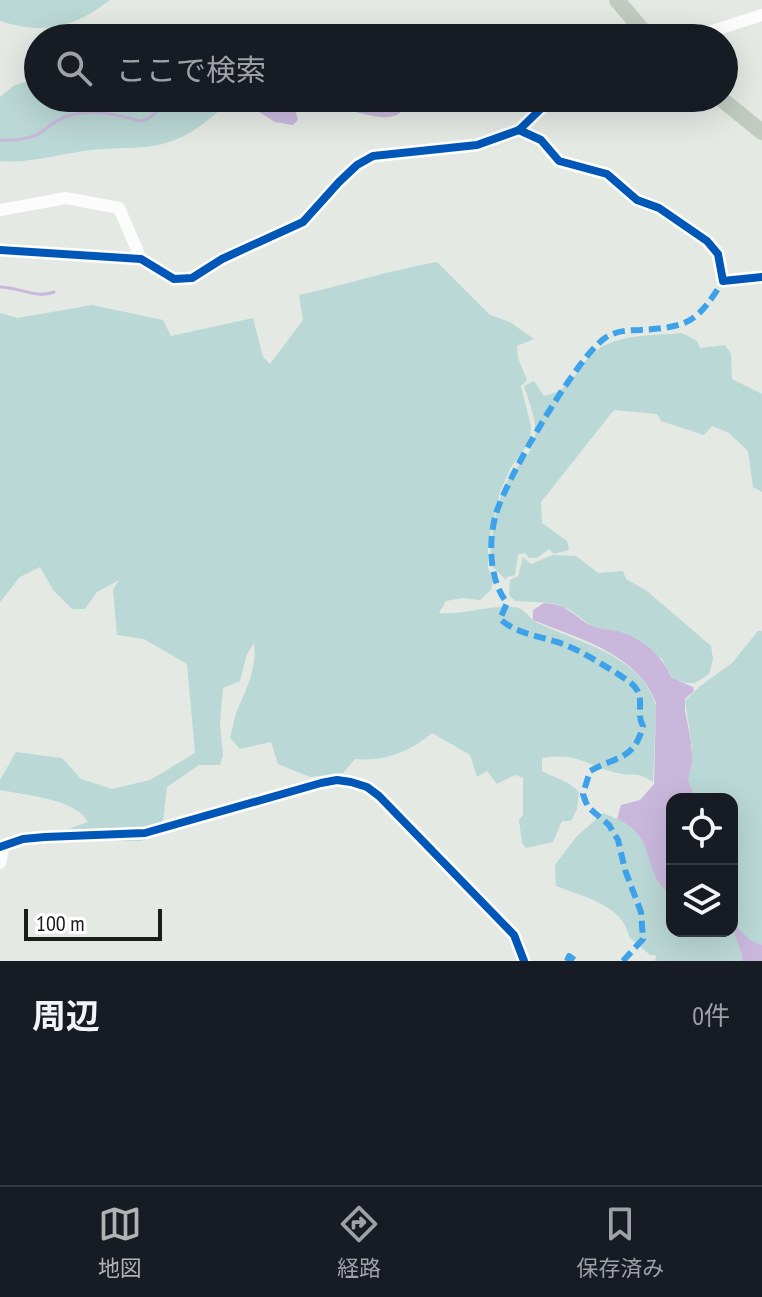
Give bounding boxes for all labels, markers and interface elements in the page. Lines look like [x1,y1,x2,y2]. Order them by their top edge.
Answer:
search box [24,24,738,112]
icon: search [52,46,96,90]
text: ここで検索 [116,50,266,89]
map controls [666,793,738,937]
button: locate [666,793,738,865]
button: layers [666,865,738,937]
scale bar [24,905,162,941]
text: 100 m [36,909,85,937]
text: 周辺 [32,993,100,1037]
text: 0件 [692,999,730,1032]
tab: 地図 [98,1202,142,1282]
tab: 経路 [337,1202,381,1282]
tab: 保存済み [576,1202,664,1282]

